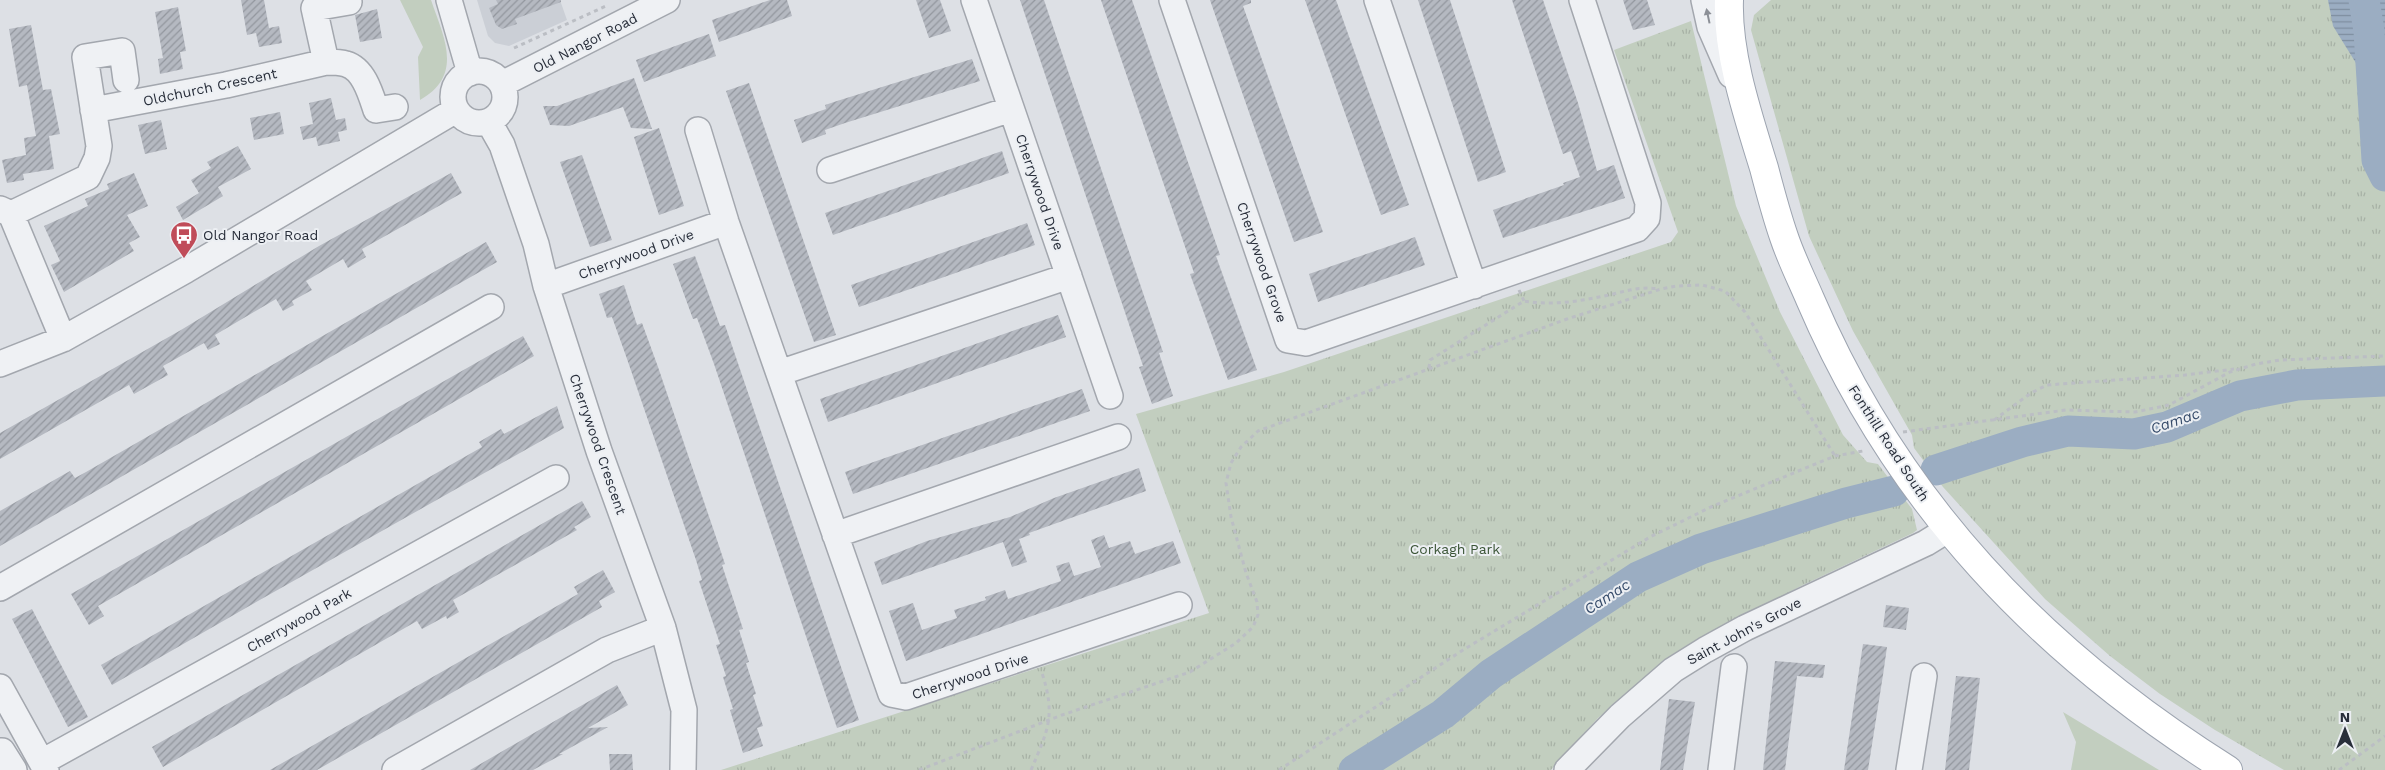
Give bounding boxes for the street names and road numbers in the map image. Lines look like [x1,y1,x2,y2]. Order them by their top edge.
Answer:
street label: Old Nangor Road [530,10,640,76]
street label: Oldchurch Crescent [142,65,278,109]
street label: Cherrywood Drive [1013,132,1067,252]
street label: Cherrywood Grove [1234,200,1290,324]
street label: Cherrywood Drive [576,226,696,282]
street label: Cherrywood Crescent [566,372,630,517]
street label: Fonthill Road South [1845,382,1933,504]
street label: Cherrywood Park [244,585,354,655]
street label: Saint John's Grove [1684,594,1804,668]
street label: Cherrywood Drive [910,650,1030,702]

